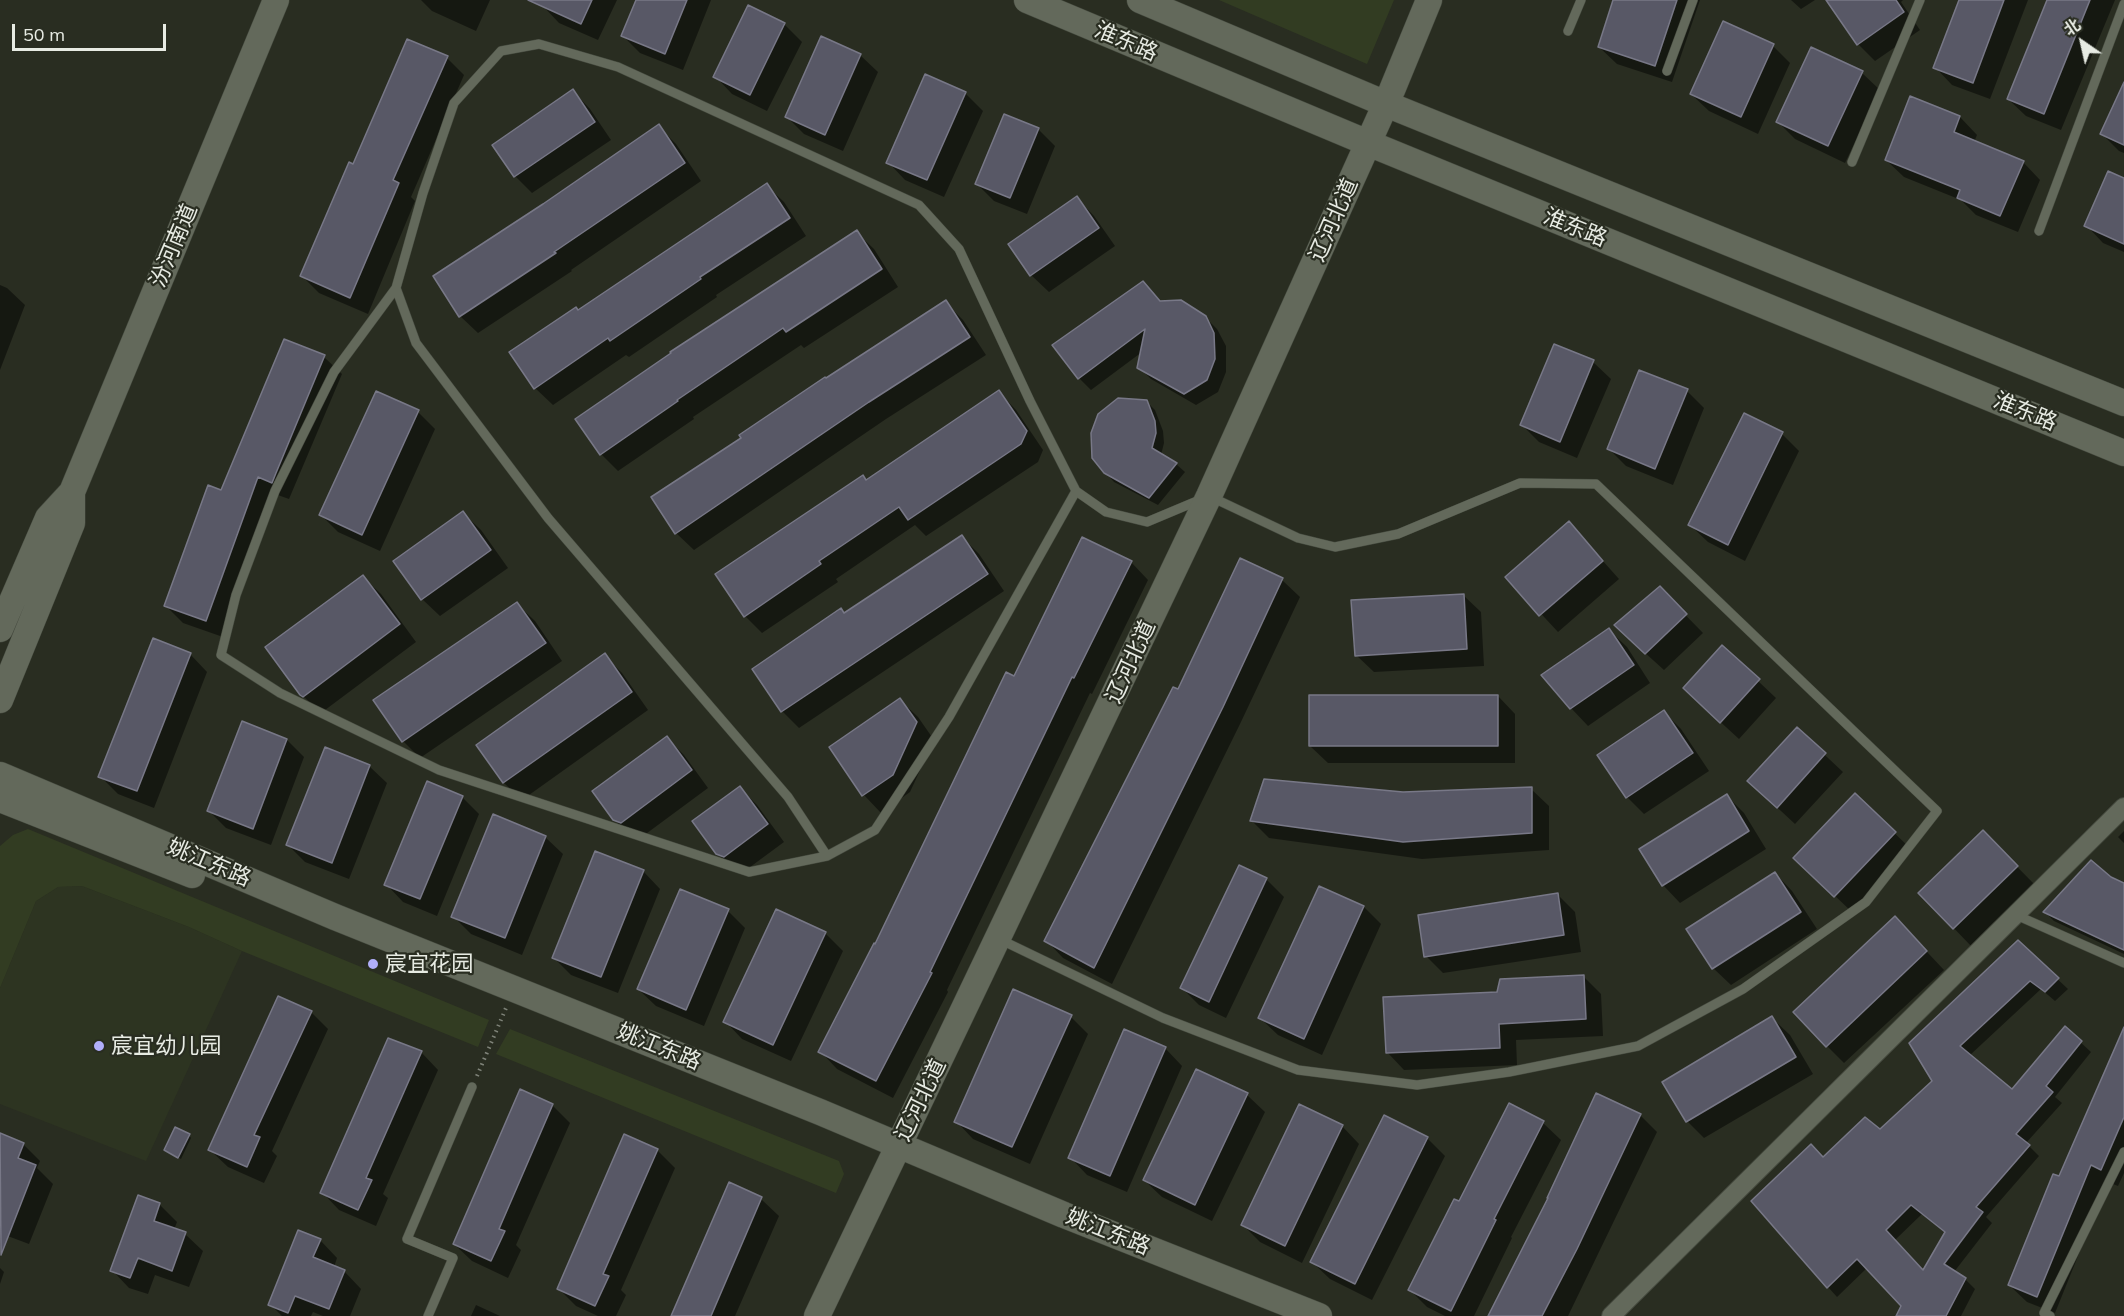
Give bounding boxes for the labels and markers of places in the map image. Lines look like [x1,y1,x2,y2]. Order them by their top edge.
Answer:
place label: 宸宜花园 [385,951,473,977]
marker: 宸宜花园 [366,957,380,971]
place label: 宸宜幼儿园 [111,1033,221,1059]
marker: 宸宜幼儿园 [92,1039,106,1053]

